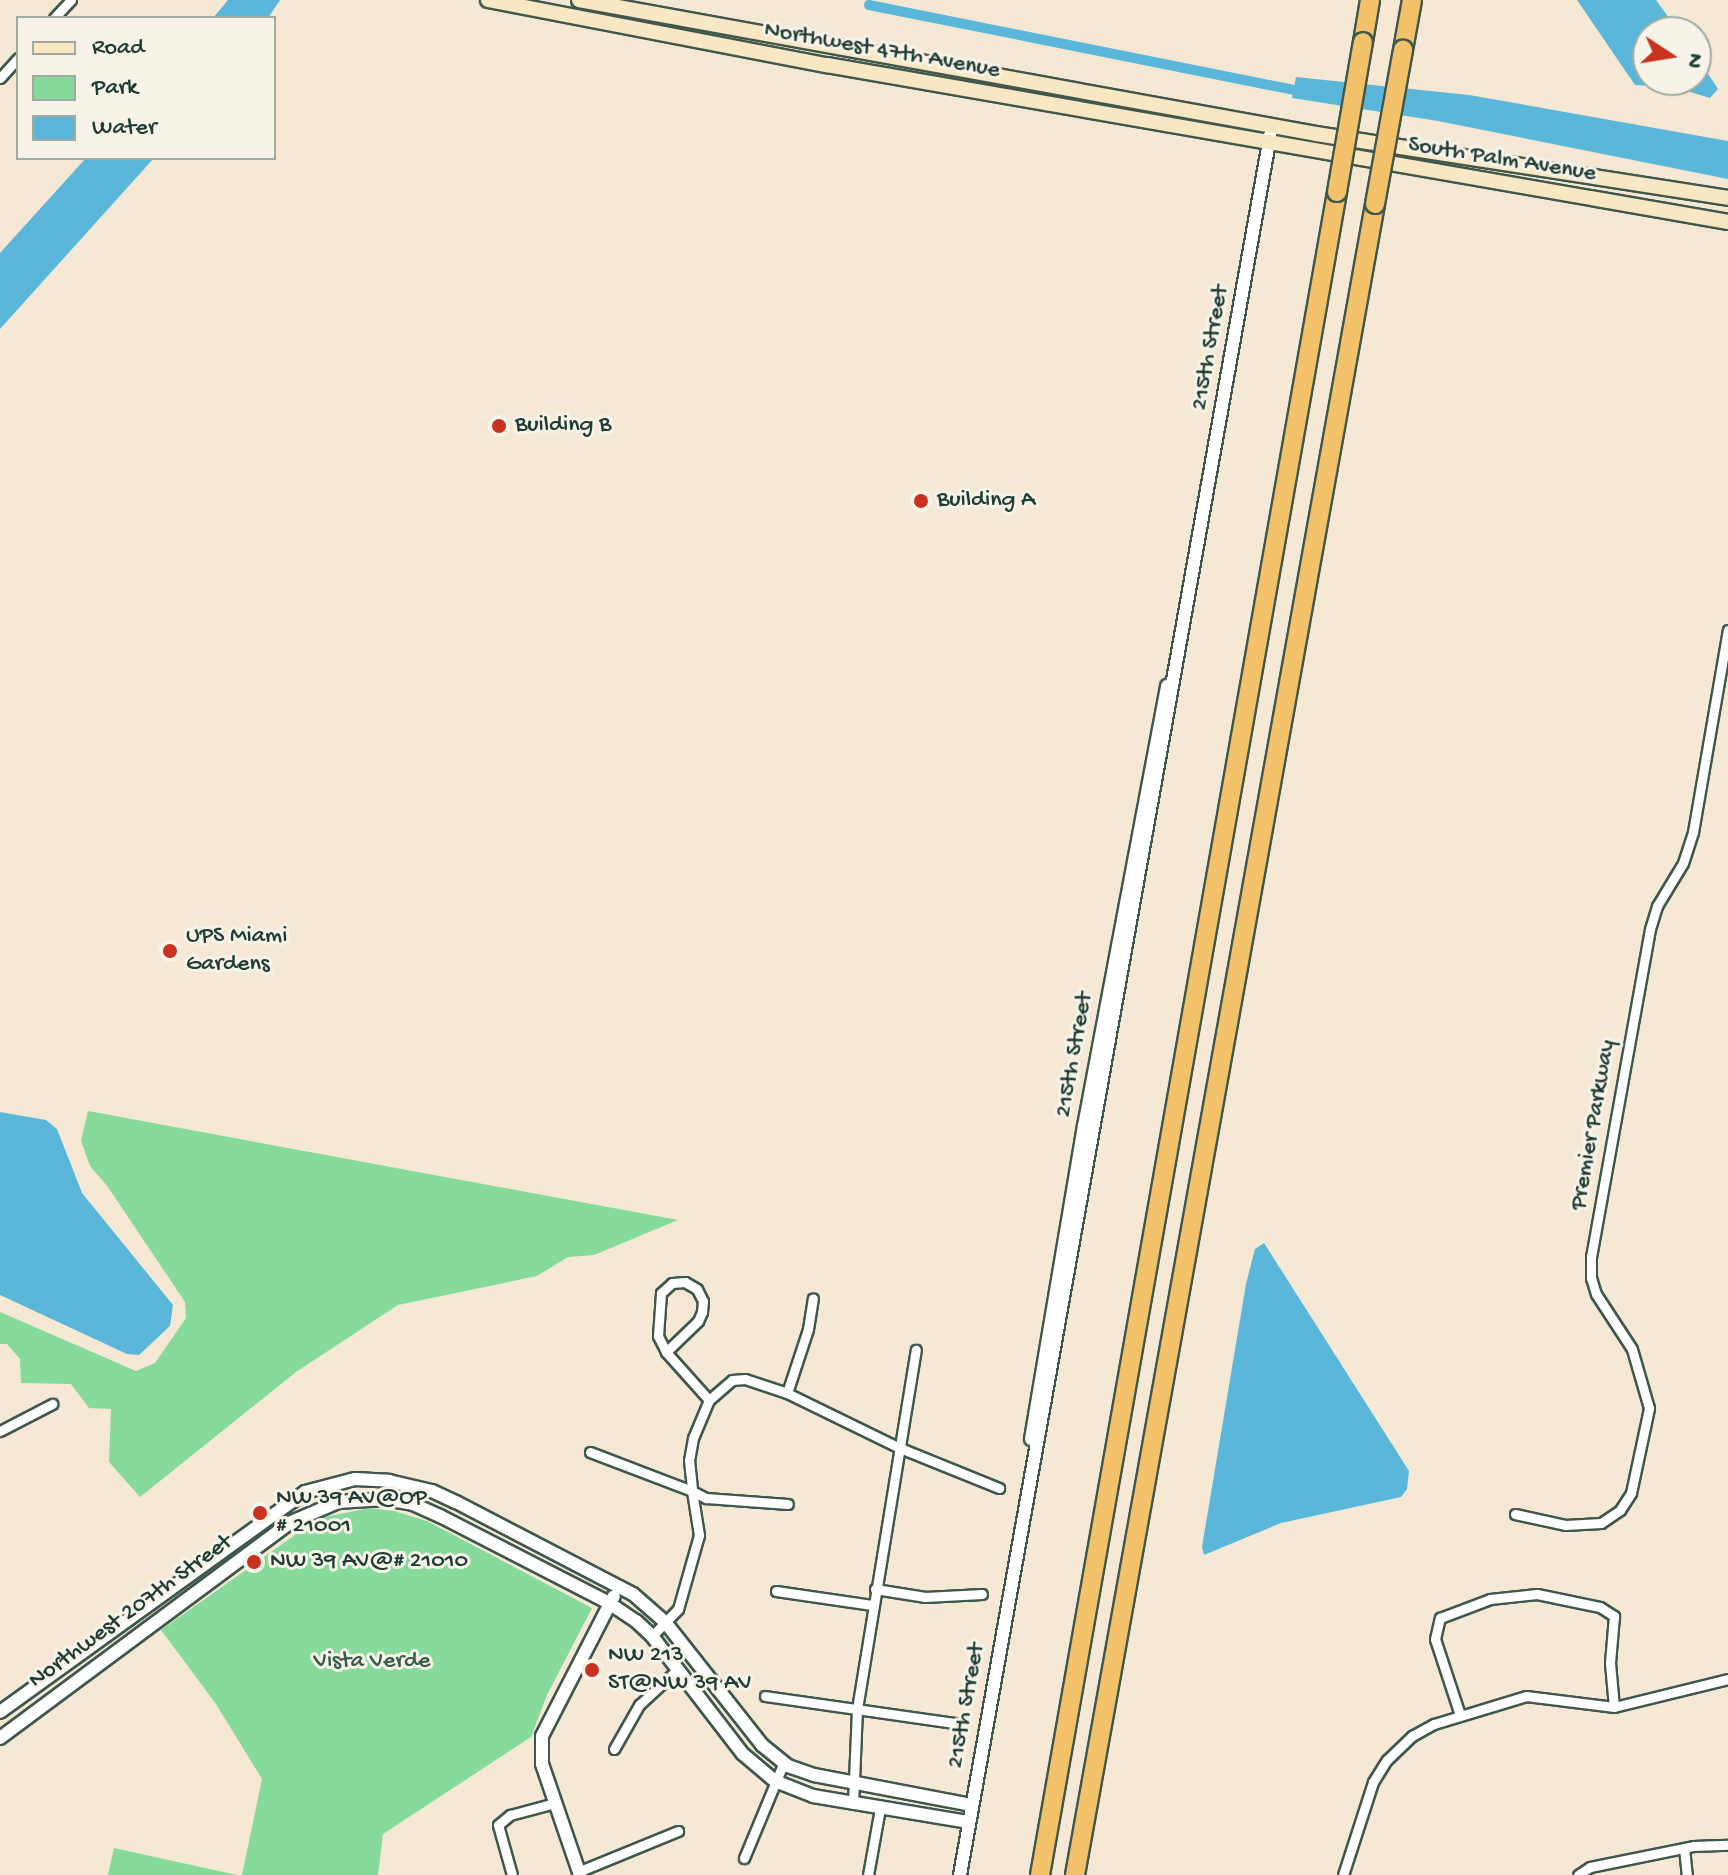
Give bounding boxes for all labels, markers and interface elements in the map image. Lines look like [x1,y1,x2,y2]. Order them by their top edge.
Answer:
legend [16,16,276,160]
street label: Northwest 47th Avenue [762,16,1002,86]
north arrow [1632,16,1712,96]
text: Road [92,34,144,63]
text: N [1679,51,1708,70]
text: Park [92,74,138,103]
text: Water [92,114,156,143]
street label: South Palm Avenue [1406,131,1598,189]
street label: 215th Street [1186,283,1236,413]
place label: Building B [515,412,611,440]
marker: Building B [490,417,508,435]
place label: Building A [937,487,1035,515]
marker: Building A [912,492,930,510]
place label: UPS Miami Gardens [186,923,287,979]
marker: UPS Miami Gardens [161,942,179,960]
street label: 215th Street [1050,990,1100,1120]
street label: Premier Parkway [1565,1038,1623,1212]
place label: NW 39 AV@OP # 21001 [276,1485,427,1541]
marker: NW 39 AV@OP # 21001 [251,1504,269,1522]
street label: Northwest 207th Street [23,1528,239,1696]
place label: NW 39 AV@# 21010 [270,1548,468,1576]
marker: NW 39 AV@# 21010 [245,1553,263,1571]
street label: 215th Street [942,1641,992,1771]
place label: NW 213 ST@NW 39 AV [608,1642,751,1698]
park label: Vista Verde [314,1648,430,1676]
marker: NW 213 ST@NW 39 AV [583,1661,601,1679]

